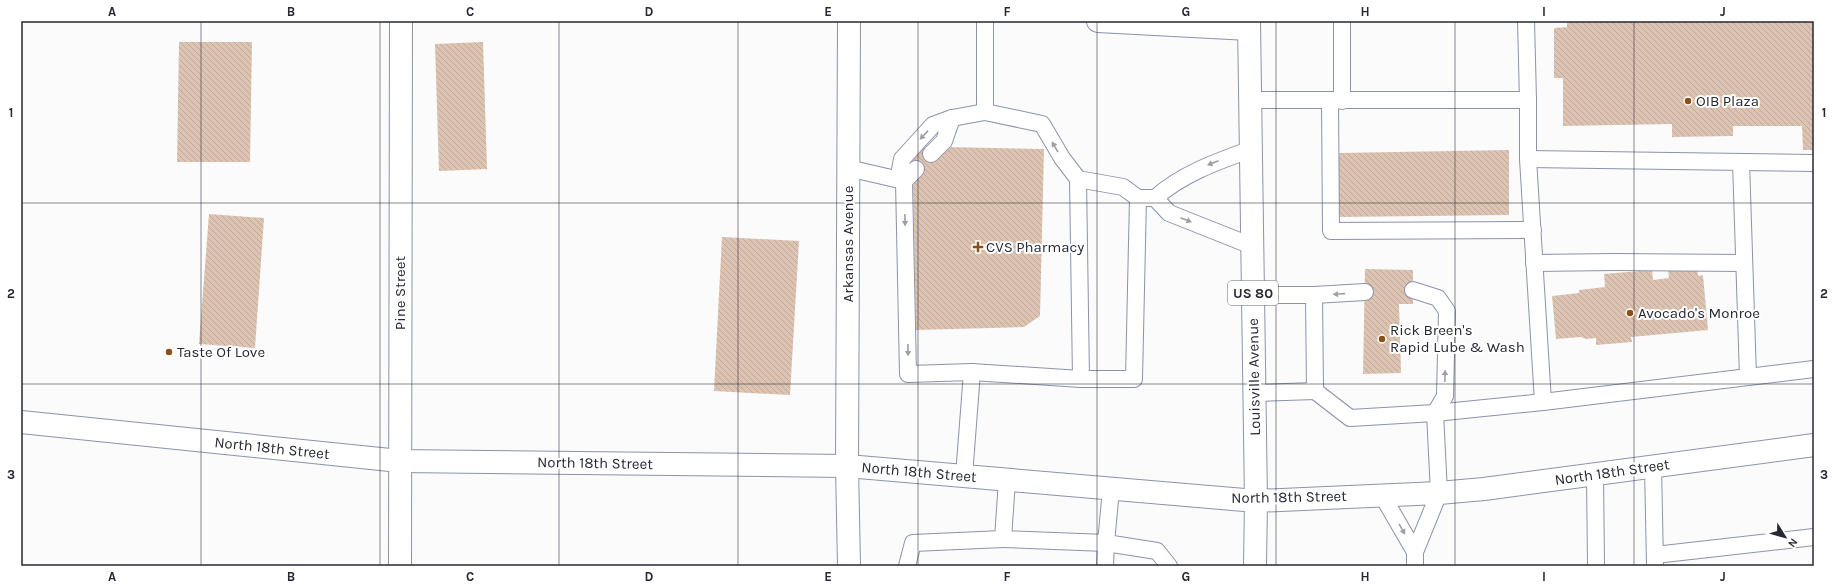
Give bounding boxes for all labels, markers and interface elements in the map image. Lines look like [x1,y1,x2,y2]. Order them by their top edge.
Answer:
text: A [108,4,116,19]
text: B [287,4,295,19]
text: C [466,4,474,19]
text: D [645,4,654,19]
text: E [824,4,832,19]
text: F [1003,4,1011,19]
text: G [1182,4,1190,19]
text: H [1360,4,1370,19]
text: I [1542,4,1546,19]
text: J [1720,4,1726,19]
place label: OIB Plaza [1696,92,1759,110]
marker: OIB Plaza [1683,96,1693,106]
text: 1 [9,105,13,120]
text: 1 [1822,105,1826,120]
one-way arrow [920,129,929,140]
one-way arrow [1052,141,1059,153]
one-way arrow [1206,161,1218,167]
street label: Arkansas Avenue [839,186,857,302]
one-way arrow [902,214,908,227]
one-way arrow [1181,217,1193,223]
place label: CVS Pharmacy [986,238,1084,256]
marker: CVS Pharmacy [973,242,983,252]
street label: Pine Street [391,256,409,330]
road number: US 80 [1228,281,1278,305]
text: 2 [7,286,15,301]
text: 2 [1820,286,1828,301]
one-way arrow [1333,290,1345,297]
place label: Avocado's Monroe [1638,304,1760,322]
marker: Avocado's Monroe [1625,308,1635,318]
street label: Louisville Avenue [1244,318,1264,436]
place label: Rick Breen's Rapid Lube & Wash [1390,321,1525,356]
marker: Rick Breen's Rapid Lube & Wash [1377,334,1387,344]
place label: Taste Of Love [177,343,265,361]
one-way arrow [905,344,911,357]
marker: Taste Of Love [164,347,174,357]
one-way arrow [1442,369,1448,382]
street label: North 18th Street [214,433,331,463]
street label: North 18th Street [537,453,653,473]
street label: North 18th Street [1553,455,1671,489]
street label: North 18th Street [861,458,978,486]
text: 3 [7,467,15,482]
text: 3 [1820,467,1828,482]
street label: North 18th Street [1231,487,1347,507]
north arrow [1765,517,1805,557]
one-way arrow [1398,523,1405,535]
text: N [1785,536,1800,550]
text: A [108,569,116,584]
text: B [287,569,295,584]
text: C [466,569,474,584]
text: D [645,569,654,584]
text: E [824,569,832,584]
text: F [1003,569,1011,584]
text: G [1182,569,1190,584]
text: H [1360,569,1370,584]
text: I [1542,569,1546,584]
text: J [1720,569,1726,584]

